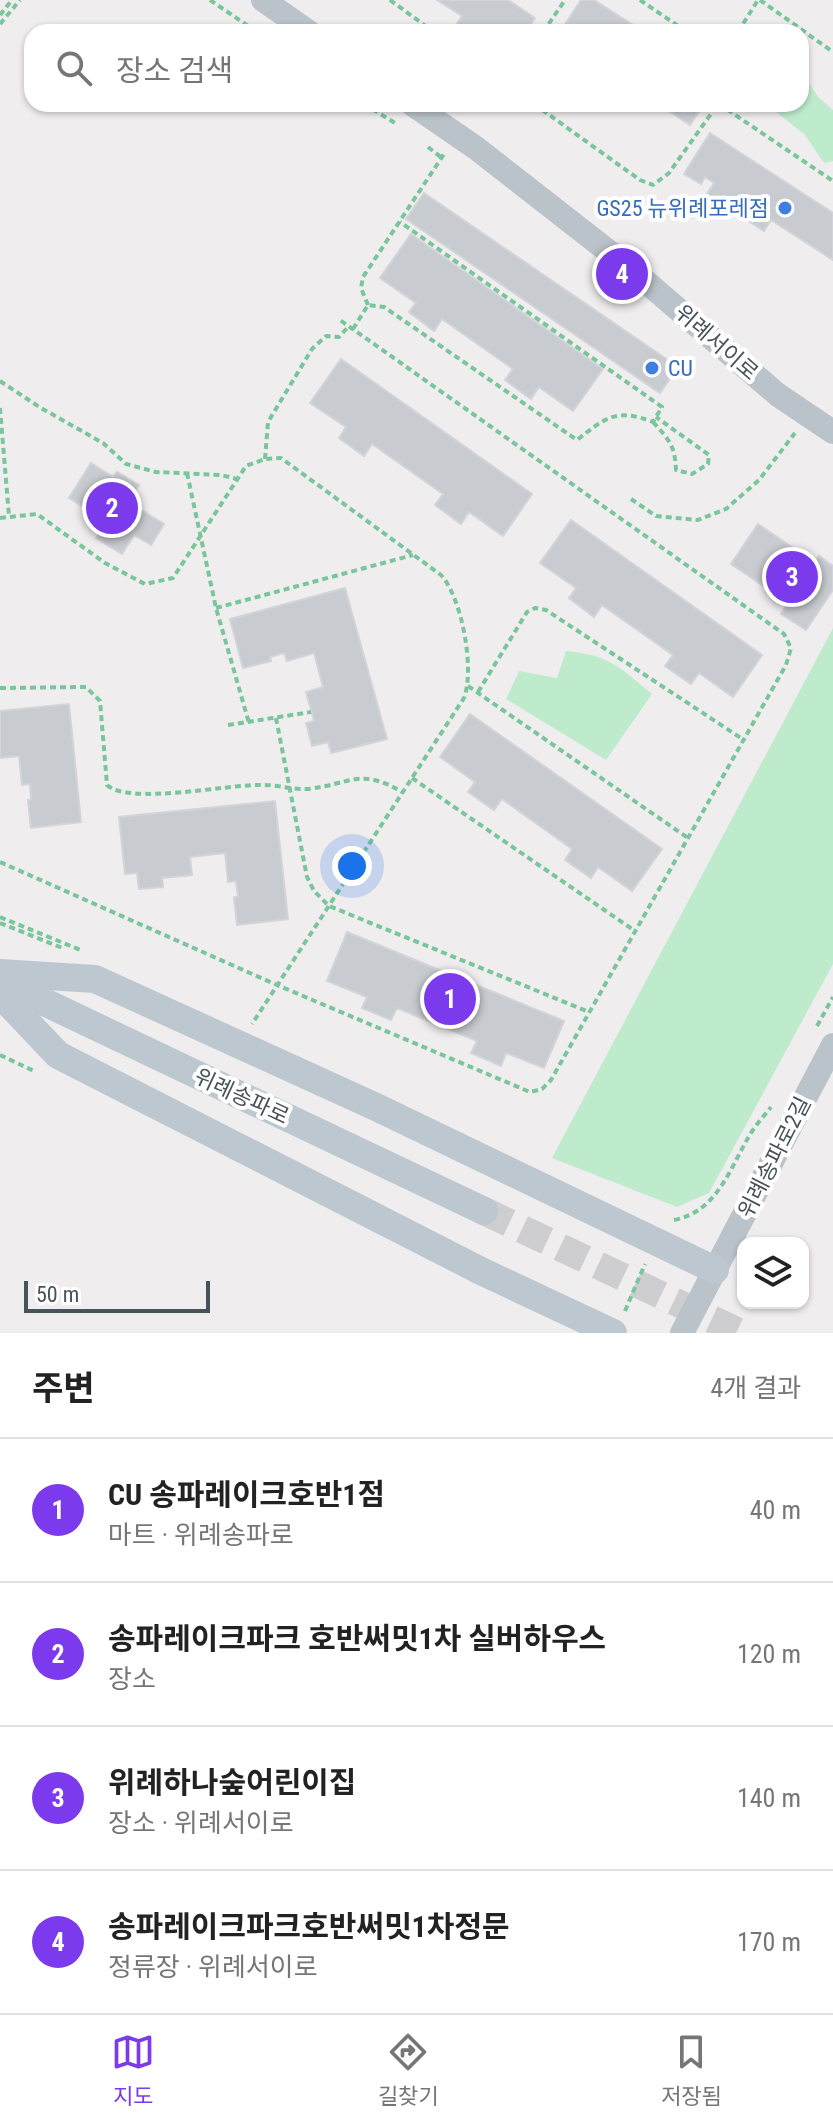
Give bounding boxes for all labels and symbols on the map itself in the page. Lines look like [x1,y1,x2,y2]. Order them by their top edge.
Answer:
place label: GS25 뉴위례포레점 [596,196,769,221]
marker: GS25 뉴위례포레점 [776,199,794,217]
pin: 4 [596,244,648,304]
street label: 위례서이로 [670,300,763,385]
place label: CU [668,356,693,381]
marker: CU [643,359,661,377]
pin: 2 [86,478,138,538]
pin: 3 [766,547,818,607]
your location [332,846,372,886]
pin: 1 [424,969,476,1029]
street label: 위례송파로 [191,1064,293,1129]
street label: 위례송파로2길 [733,1093,816,1222]
scale bar [24,1277,210,1313]

